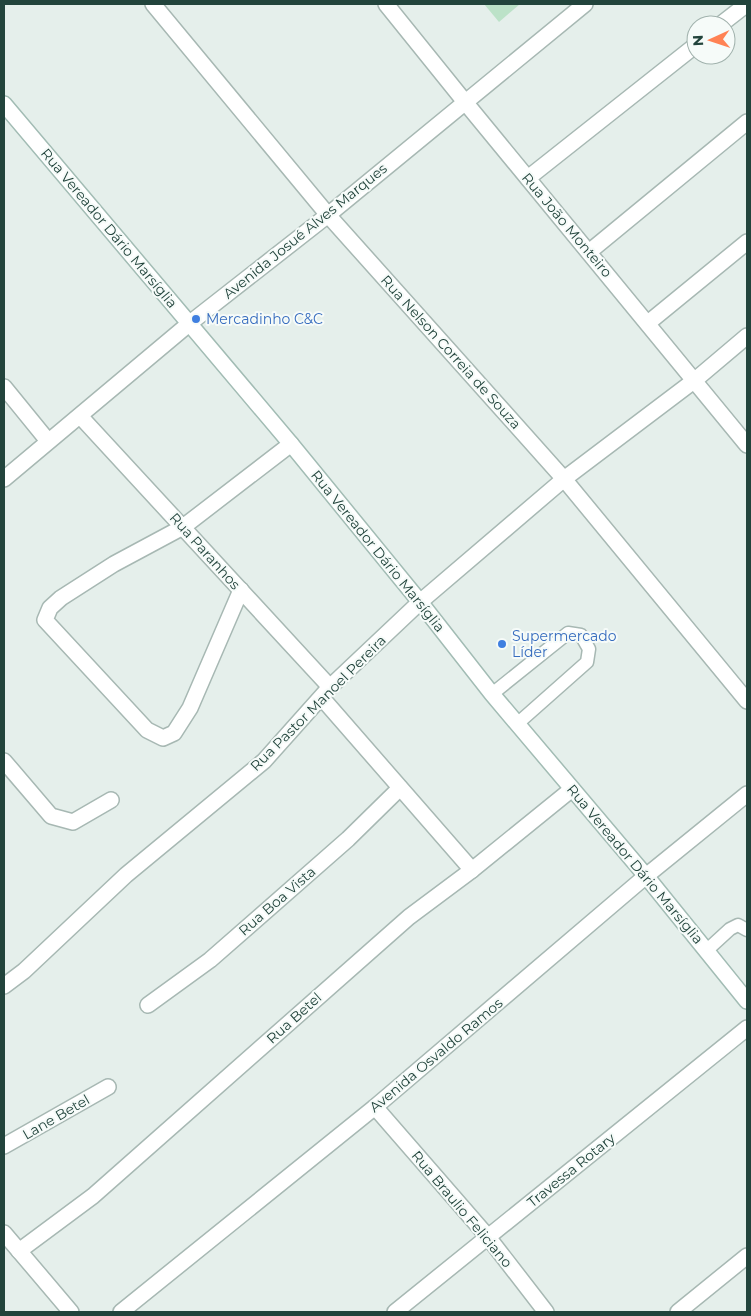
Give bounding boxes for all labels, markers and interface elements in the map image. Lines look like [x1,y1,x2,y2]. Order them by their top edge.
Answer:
north arrow [686,15,736,65]
text: N [689,35,707,47]
street label: Rua Vereador Dário Marsíglia [37,144,181,312]
street label: Avenida Josué Alves Marques [219,159,391,303]
street label: Rua João Monteiro [518,169,616,281]
street label: Rua Nelson Correia de Souza [377,271,525,433]
place label: Mercadinho C&C [206,310,323,328]
marker: Mercadinho C&C [190,313,202,325]
street label: Rua Vereador Dário Marsíglia [307,466,449,636]
street label: Rua Paranhos [166,509,244,593]
place label: Supermercado Líder [512,627,617,661]
street label: Rua Pastor Manoel Pereira [246,631,390,775]
marker: Supermercado Líder [496,638,508,650]
street label: Rua Vereador Dário Marsíglia [563,780,707,948]
street label: Rua Boa Vista [235,863,319,939]
street label: Rua Betel [263,989,325,1047]
street label: Avenida Osvaldo Ramos [366,994,507,1116]
street label: Lane Betel [19,1091,93,1143]
street label: Travessa Rotary [523,1129,619,1211]
street label: Rua Braulio Feliciano [408,1147,516,1271]

